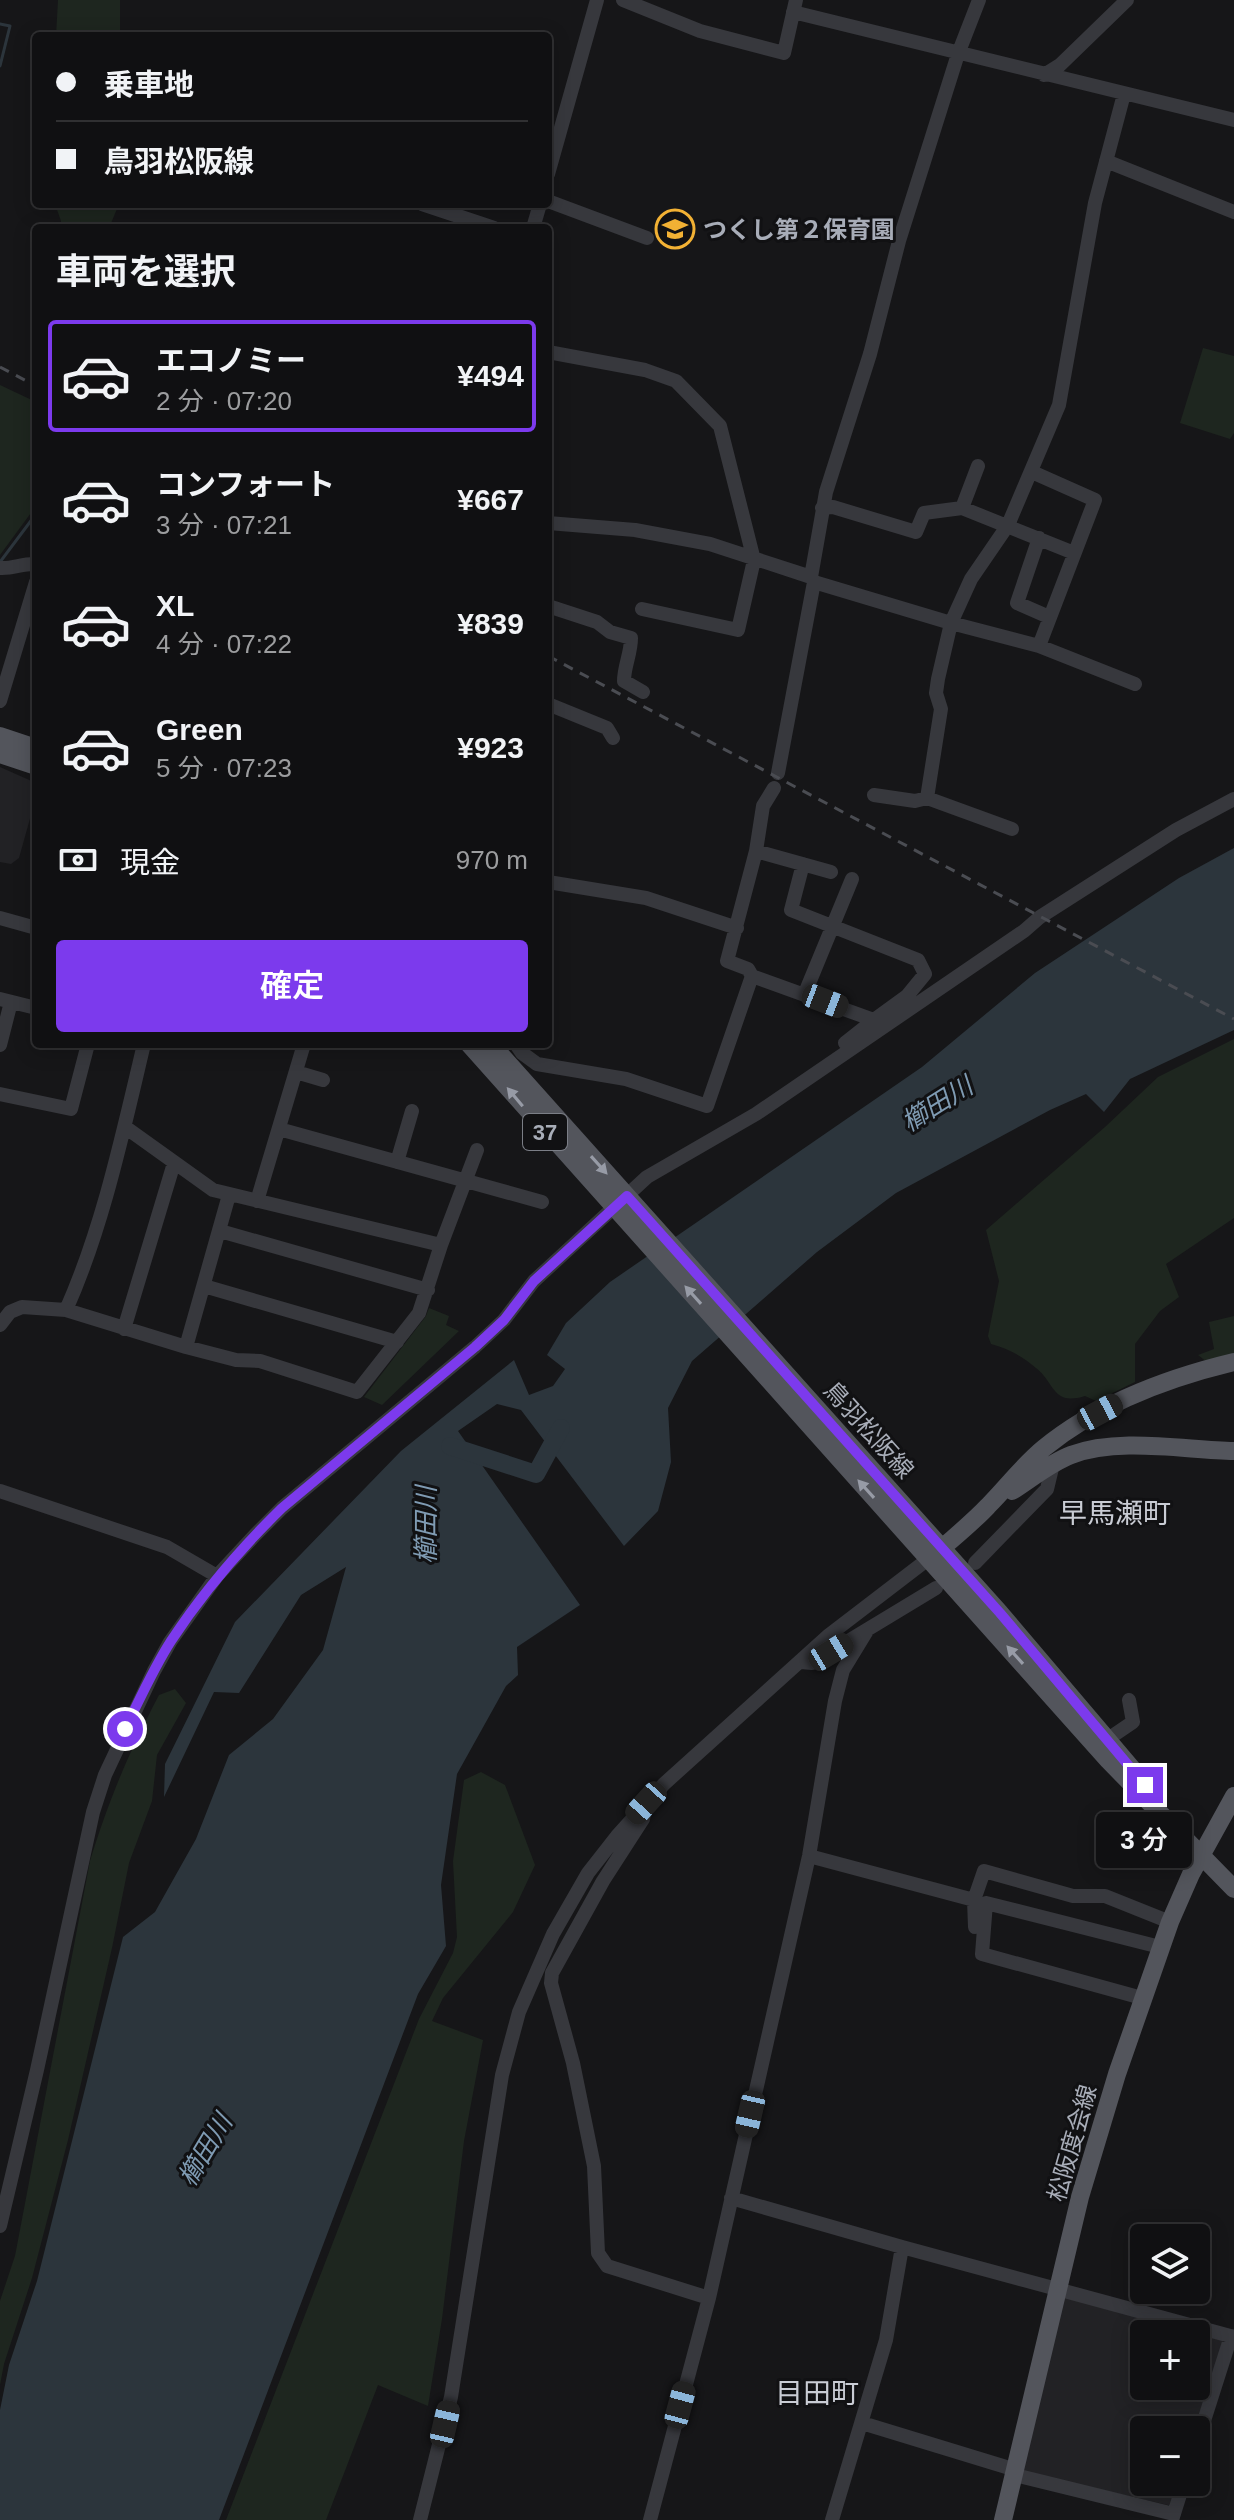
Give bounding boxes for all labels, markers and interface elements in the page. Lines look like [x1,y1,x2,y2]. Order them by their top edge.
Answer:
text: 乗車地 [104,68,194,101]
text: 鳥羽松阪線 [104,145,254,178]
school or university icon: つくし第２保育園 [654,208,696,250]
place label: つくし第２保育園 [703,216,895,243]
text: 車両を選択 [56,251,236,292]
icon: car [60,340,132,412]
text: エコノミー [156,344,306,377]
text: ¥494 [457,359,524,392]
text: 2 分 · 07:20 [156,386,292,416]
icon: car [60,464,132,536]
text: コンフォート [156,468,335,501]
text: ¥667 [457,483,524,516]
text: 3 分 · 07:21 [156,510,292,540]
icon: car [60,588,132,660]
text: XL [156,589,194,622]
text: ¥839 [457,607,524,640]
text: 4 分 · 07:22 [156,629,292,659]
icon: car [60,712,132,784]
text: Green [156,713,243,746]
text: ¥923 [457,731,524,764]
text: 5 分 · 07:23 [156,753,292,783]
icon: cash [56,838,100,882]
text: 970 m [456,845,528,875]
text: 現金 [120,846,180,879]
button: 確定 [56,940,528,1032]
car [798,981,852,1021]
water label: 櫛田川 [896,1069,981,1137]
one-way arrow [507,1088,524,1108]
road number: 37 [523,1114,567,1150]
one-way arrow [590,1155,608,1174]
one-way arrow [684,1285,702,1304]
street label: 鳥羽松阪線 [819,1376,919,1484]
car [1073,1390,1127,1434]
one-way arrow [857,1479,875,1498]
water label: 櫛田川 [411,1483,441,1564]
district label: 早馬瀬町 [1059,1498,1171,1529]
car [804,1629,858,1675]
one-way arrow [1006,1646,1024,1665]
route start [107,1711,143,1747]
route end [1127,1767,1163,1803]
car [621,1777,671,1829]
callout: 3 分 [1097,1813,1193,1869]
text: 3 分 [1120,1825,1168,1855]
street label: 松阪度会線 [1042,2082,1102,2204]
car [733,2088,767,2140]
water label: 櫛田川 [172,2106,239,2191]
map controls [1130,2224,1210,2496]
button: layers [1130,2224,1210,2304]
button: + [1130,2320,1210,2400]
district label: 目田町 [775,2378,859,2409]
car [662,2379,698,2431]
car [428,2398,462,2450]
button: − [1130,2416,1210,2496]

